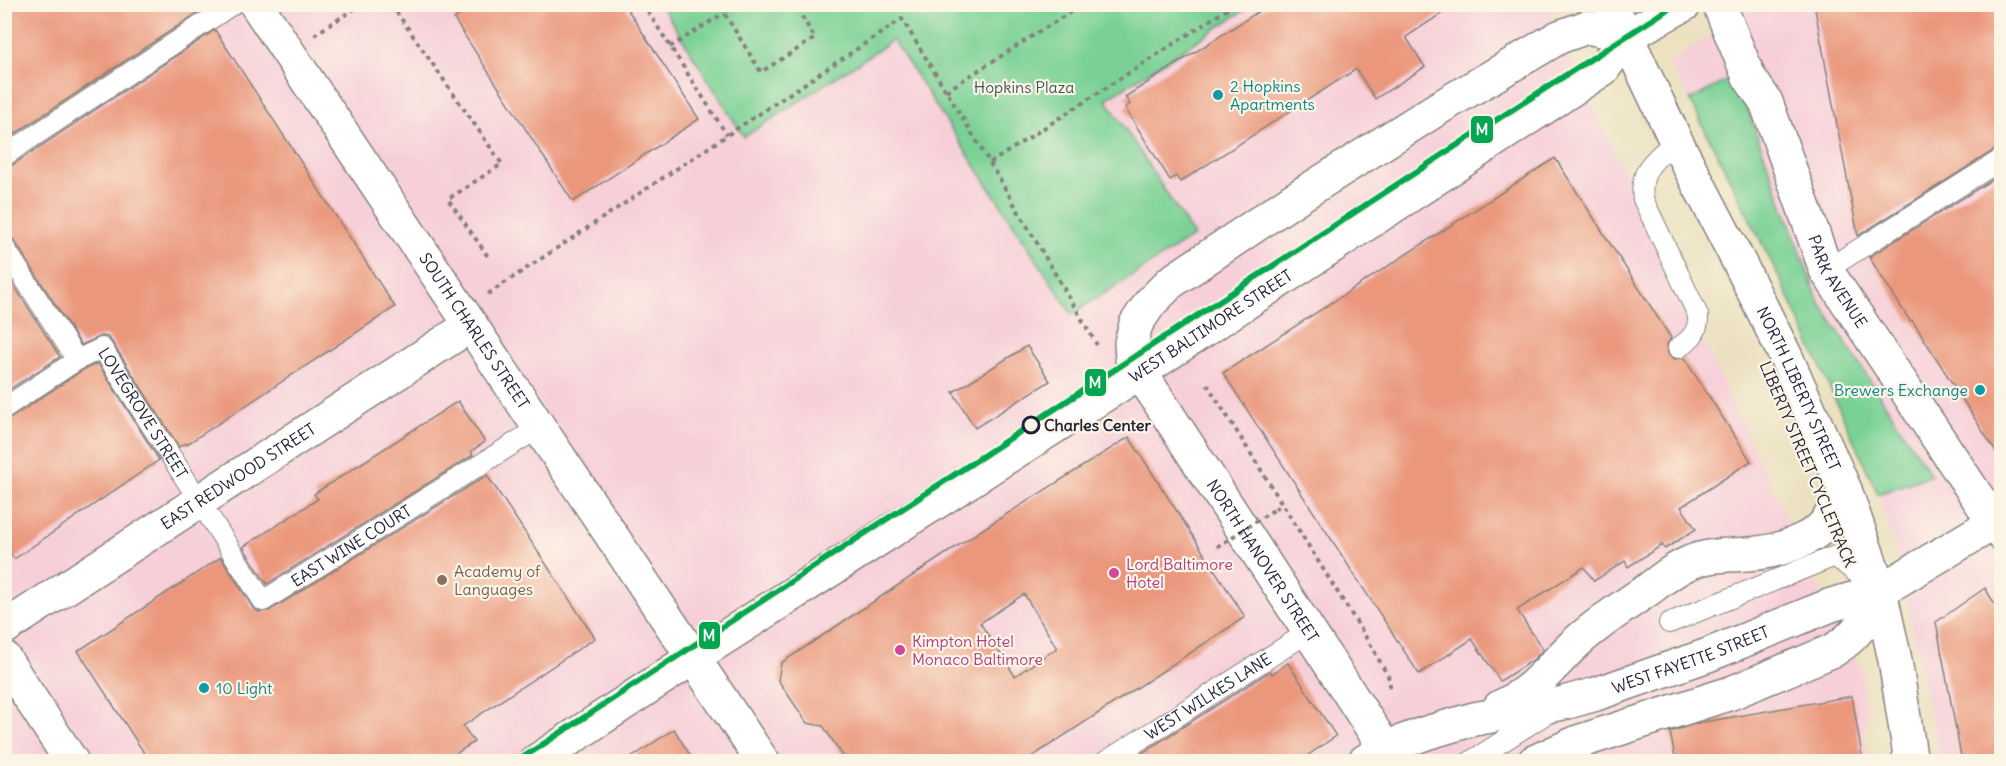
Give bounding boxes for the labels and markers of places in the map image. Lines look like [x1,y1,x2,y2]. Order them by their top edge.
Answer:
place label: 2 Hopkins Apartments [1230,76,1315,114]
marker: 2 Hopkins Apartments [1211,88,1225,102]
place label: Brewers Exchange [1834,380,1968,400]
marker: Brewers Exchange [1973,383,1987,397]
place label: Charles Center [1044,415,1151,435]
marker: Charles Center [1022,416,1040,434]
place label: Lord Baltimore Hotel [1126,554,1233,592]
place label: Academy of Languages [454,561,541,599]
marker: Lord Baltimore Hotel [1107,566,1121,580]
marker: Academy of Languages [435,573,449,587]
place label: Kimpton Hotel Monaco Baltimore [912,631,1043,669]
marker: Kimpton Hotel Monaco Baltimore [893,643,907,657]
place label: 10 Light [216,678,273,698]
marker: 10 Light [197,681,211,695]

